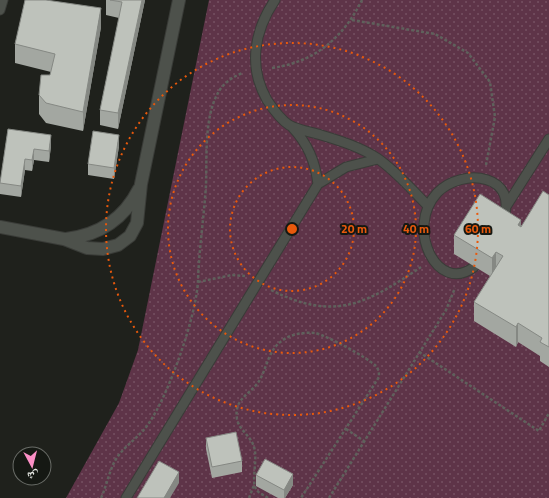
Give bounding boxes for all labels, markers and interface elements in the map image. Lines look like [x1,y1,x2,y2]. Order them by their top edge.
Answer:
text: 20 m [341,219,367,238]
text: 40 m [403,219,429,238]
text: 60 m [465,219,491,238]
centre of rings [285,222,299,236]
north arrow [12,446,52,486]
text: ش [26,467,40,485]

